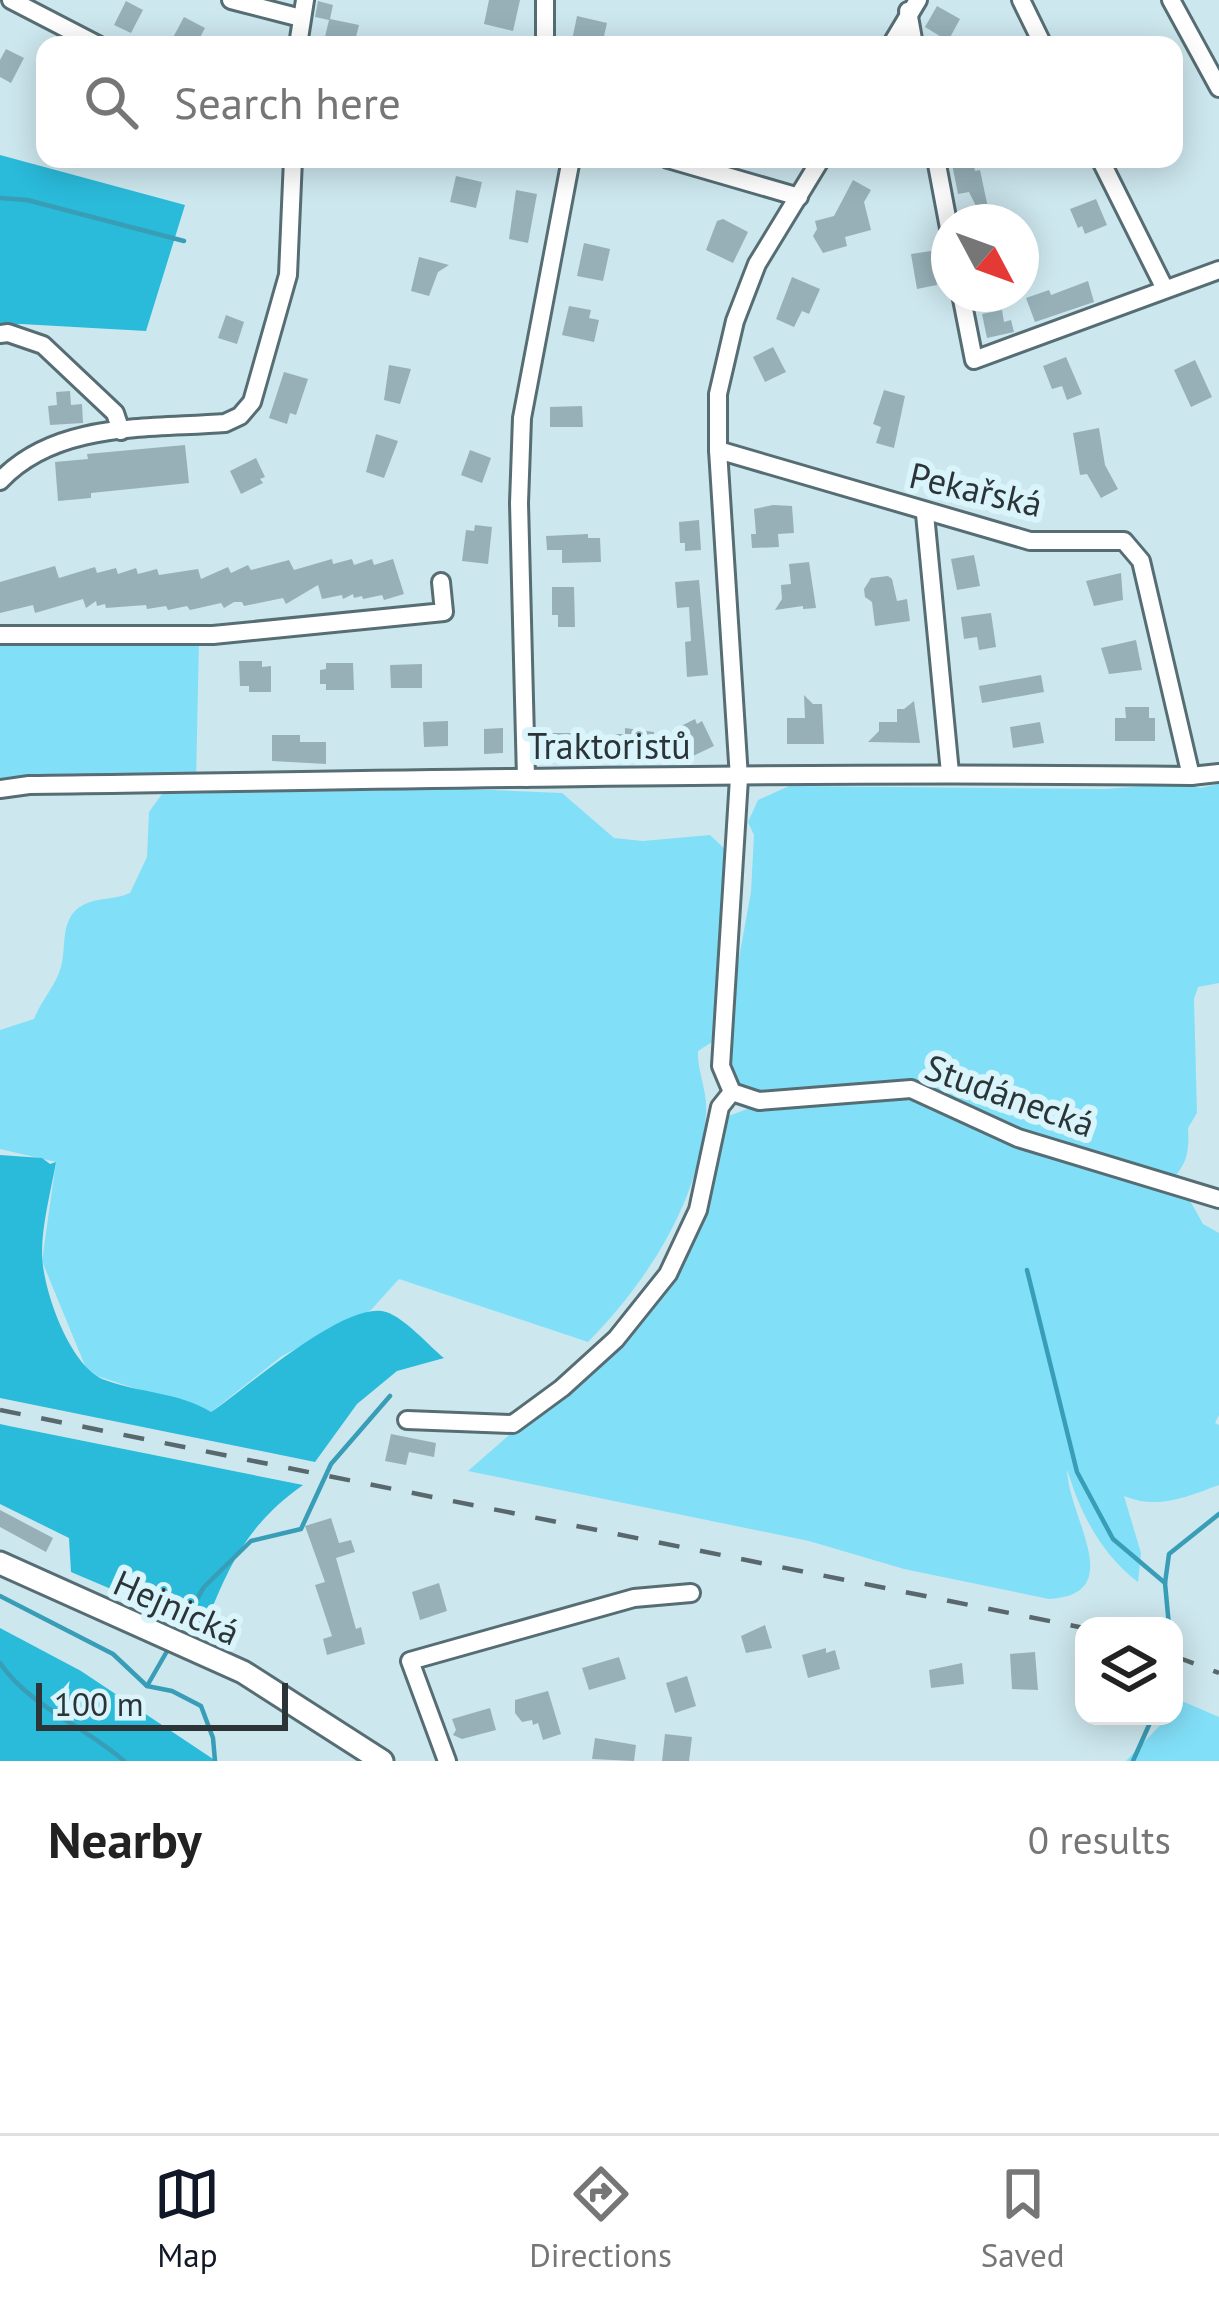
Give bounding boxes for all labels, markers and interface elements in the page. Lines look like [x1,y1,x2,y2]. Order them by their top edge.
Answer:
search box [36,36,1183,168]
icon: search [78,69,144,135]
text: Search here [174,73,401,131]
north arrow [931,204,1039,312]
street label: Pekařská [905,451,1047,527]
street label: Traktoristů [527,722,691,769]
street label: Studánecká [919,1043,1101,1147]
street label: Hejnická [107,1559,247,1655]
map controls [1075,1617,1183,1725]
button: layers [1075,1617,1183,1725]
scale bar [36,1677,288,1730]
text: 100 m [54,1682,144,1725]
text: Nearby [48,1806,202,1872]
text: 0 results [1028,1814,1171,1865]
tab: Map [154,2161,220,2276]
tab: Directions [529,2161,672,2276]
tab: Saved [981,2161,1065,2276]

